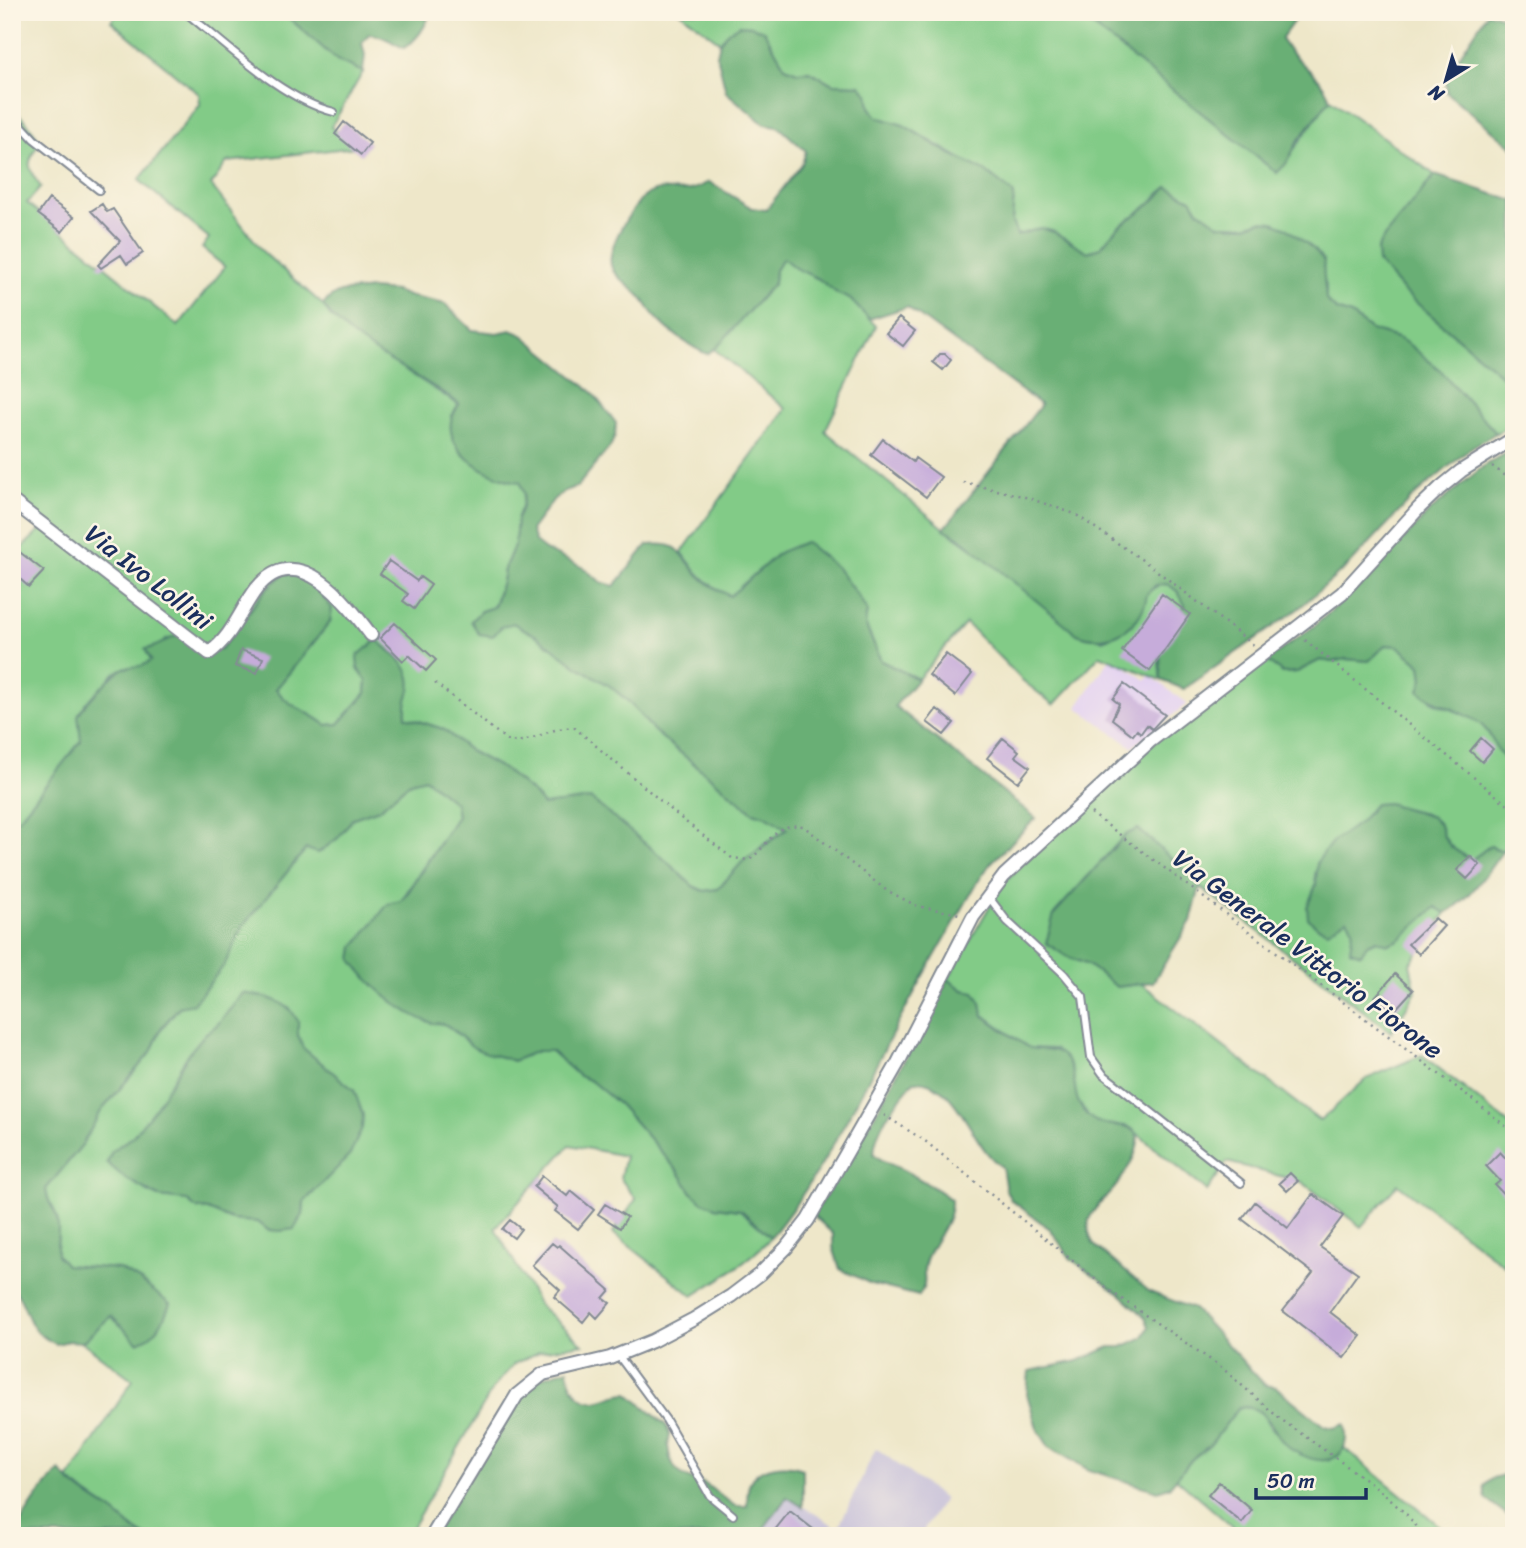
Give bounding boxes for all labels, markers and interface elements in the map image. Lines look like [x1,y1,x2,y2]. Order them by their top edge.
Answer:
north arrow [1410,46,1480,116]
text: N [1420,76,1452,111]
street label: Via Ivo Lollini [75,512,224,643]
street label: Via Generale Vittorio Fiorone [1163,836,1453,1072]
scale bar [1256,1457,1367,1501]
text: 50 m [1267,1462,1315,1500]

